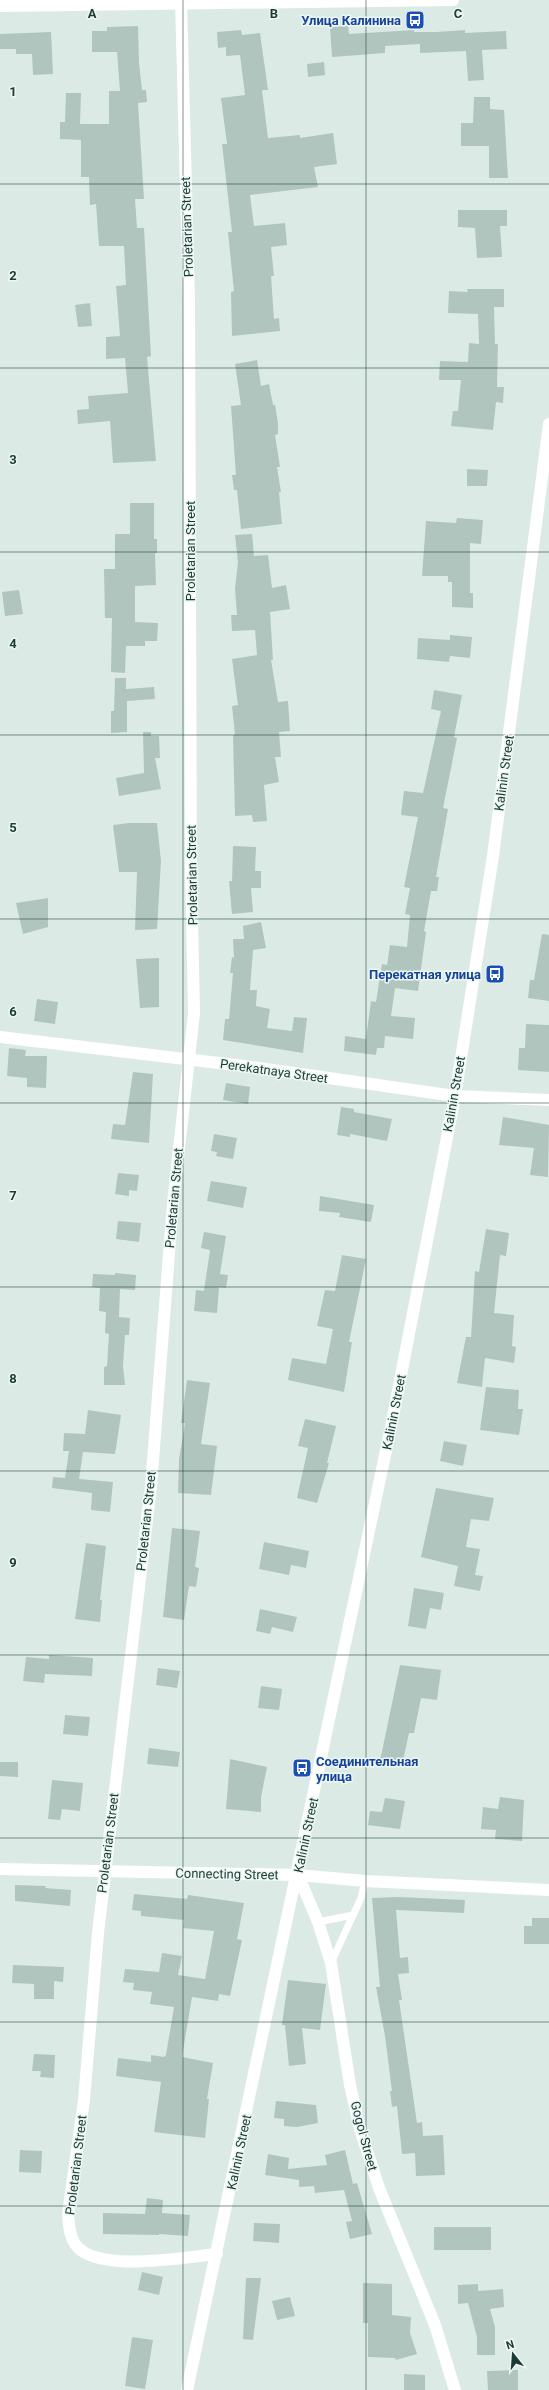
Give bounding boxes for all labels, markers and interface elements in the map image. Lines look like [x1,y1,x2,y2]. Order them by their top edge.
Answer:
text: A [88,6,97,21]
text: B [270,6,278,21]
text: C [454,6,463,21]
bus stop icon: Улица Калинина [404,9,426,31]
place label: Улица Калинина [301,13,401,28]
text: 1 [9,84,17,99]
street label: Proletarian Street [178,176,196,278]
text: 2 [9,268,17,283]
text: 3 [9,452,17,467]
street label: Proletarian Street [183,501,198,601]
text: 4 [9,636,17,651]
street label: Kalinin Street [491,734,517,812]
text: 5 [9,820,17,835]
street label: Proletarian Street [184,825,200,925]
bus stop icon: Перекатная улица [484,963,506,985]
place label: Перекатная улица [369,967,481,982]
text: 6 [9,1004,17,1019]
street label: Kalinin Street [440,1055,468,1133]
street label: Perekatnaya Street [219,1056,329,1086]
street label: Proletarian Street [162,1147,186,1249]
text: 7 [9,1188,17,1203]
text: 8 [9,1371,17,1386]
street label: Kalinin Street [379,1373,409,1451]
street label: Proletarian Street [133,1470,159,1572]
text: 9 [9,1555,17,1570]
place label: Соединительная улица [316,1754,419,1784]
bus stop icon: Соединительная улица [291,1757,313,1779]
street label: Proletarian Street [94,1792,122,1894]
street label: Kalinin Street [291,1796,321,1874]
street label: Connecting Street [175,1866,279,1882]
street label: Gogol Street [347,2099,381,2173]
street label: Kalinin Street [224,2113,254,2191]
street label: Proletarian Street [62,2114,90,2216]
north arrow [493,2334,533,2374]
text: N [505,2337,516,2352]

